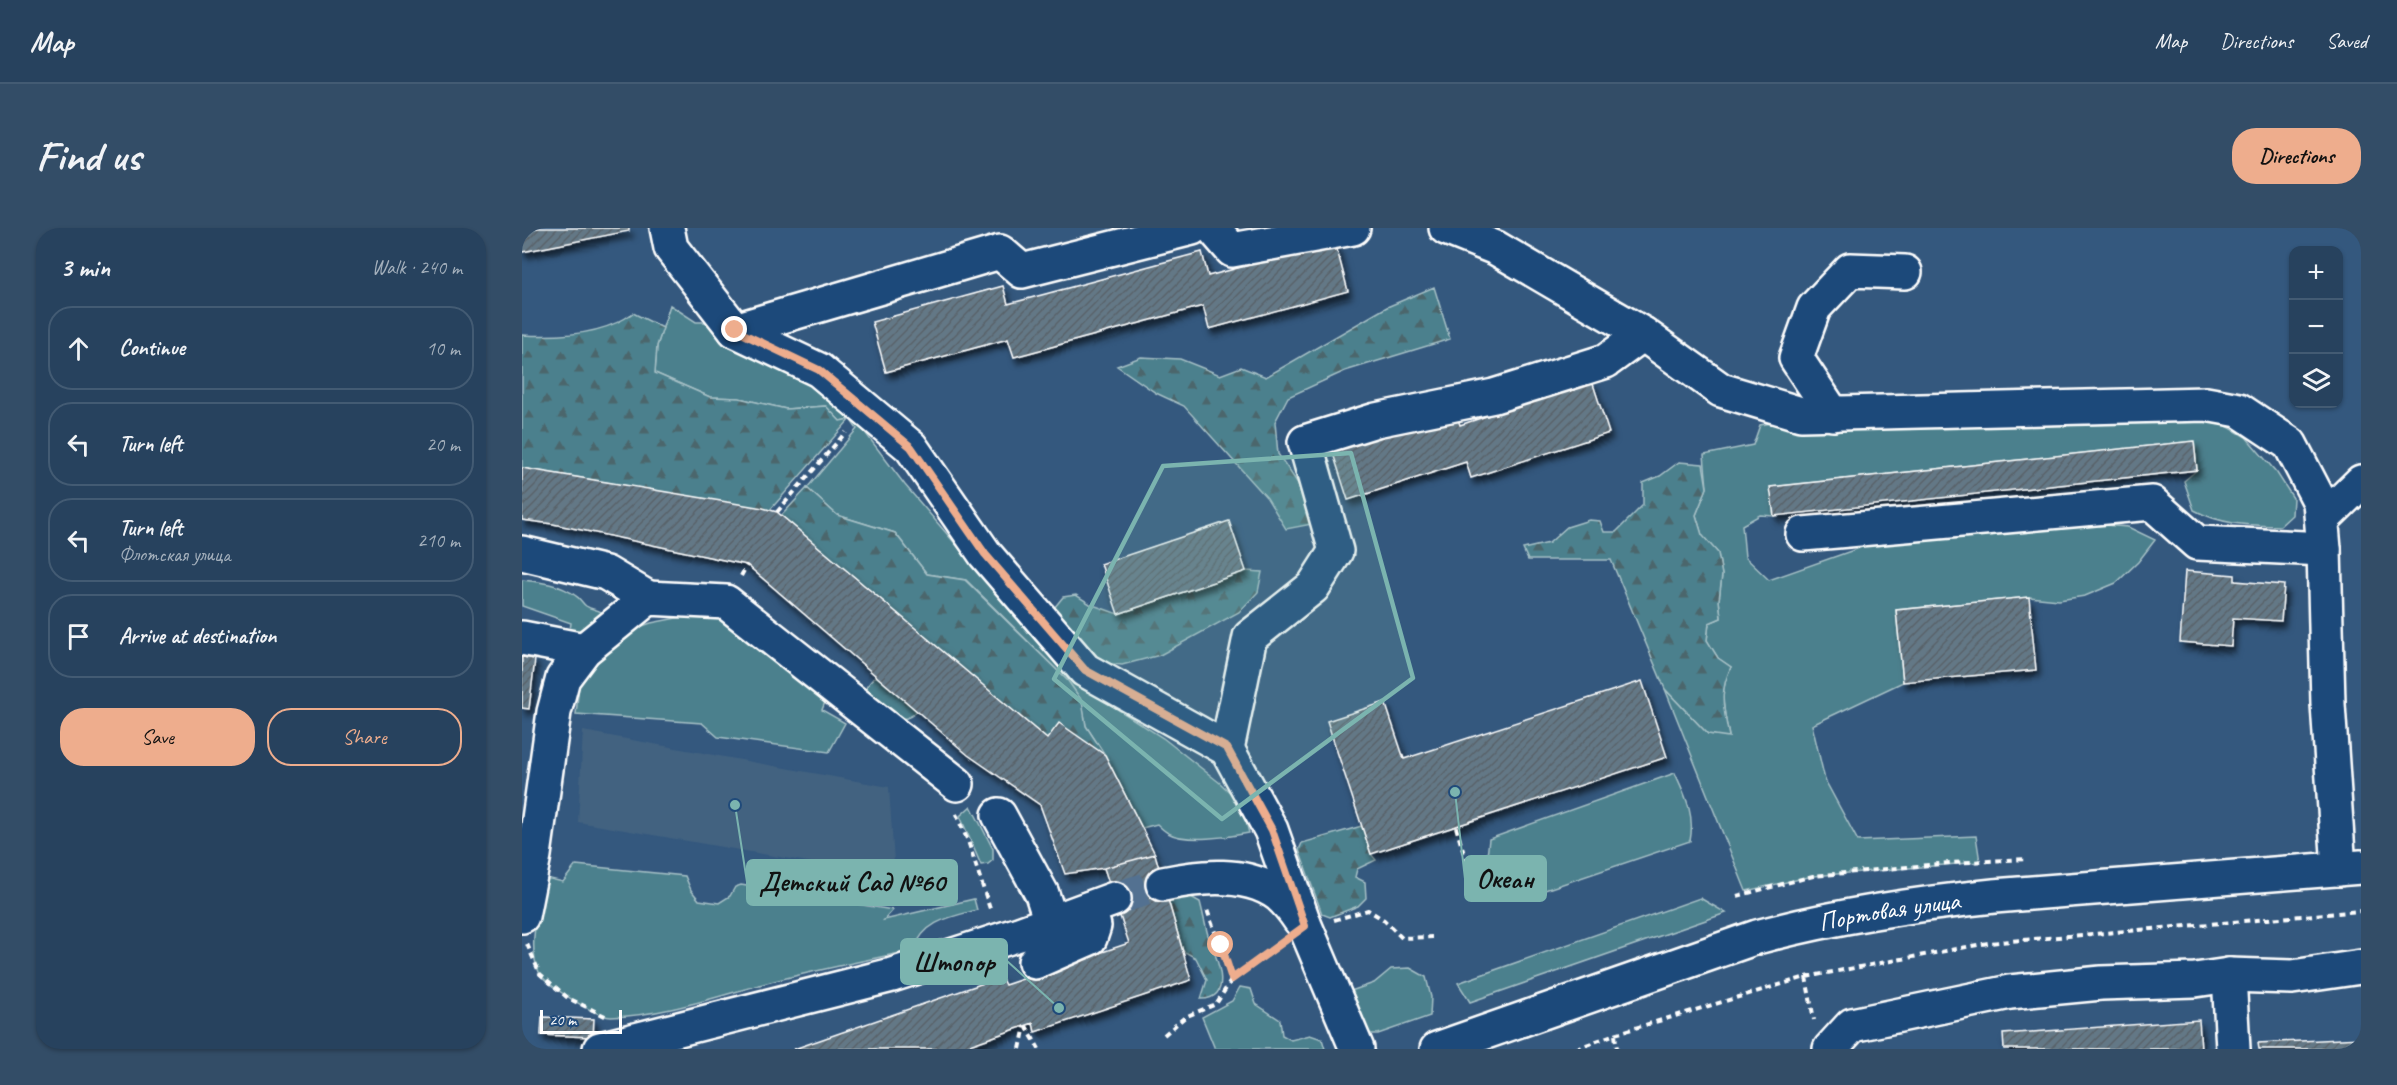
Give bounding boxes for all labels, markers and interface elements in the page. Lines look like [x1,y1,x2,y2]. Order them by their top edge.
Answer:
text: Map [30,24,73,59]
text: Map [2155,28,2187,54]
text: Directions [2220,28,2293,54]
text: Saved [2326,28,2367,54]
button: Directions [2232,128,2361,184]
text: Find us [36,130,141,183]
map controls [2289,246,2343,408]
button: + [2289,246,2343,300]
text: 3 min [60,251,110,284]
text: Walk · 240 m [372,255,462,280]
button: − [2289,300,2343,354]
route end [721,316,747,342]
icon: ahead [62,332,95,365]
text: Continue [119,334,185,362]
text: 10 m [426,336,460,361]
button: layers [2289,354,2343,408]
icon: left [62,428,95,461]
text: Turn left [119,430,183,458]
text: 20 m [426,432,460,457]
text: Turn left [119,514,183,542]
icon: left [62,524,95,557]
text: 210 m [417,528,460,553]
text: Флотская улица [119,542,230,567]
icon: arrive [62,620,95,653]
text: Arrive at destination [119,622,276,650]
button: Save [60,708,255,766]
button: Share [267,708,462,766]
callout: Океан [1465,856,1546,901]
callout: Детский Сад №60 [747,860,957,905]
text: Океан [1477,862,1535,896]
text: Детский Сад №60 [759,865,948,899]
street label: Портовая улица [1816,883,1963,938]
route start [1207,931,1233,957]
callout: Штопор [901,939,1007,984]
text: Штопор [913,945,997,979]
scale bar [540,1007,622,1034]
text: 20 m [549,1010,576,1030]

